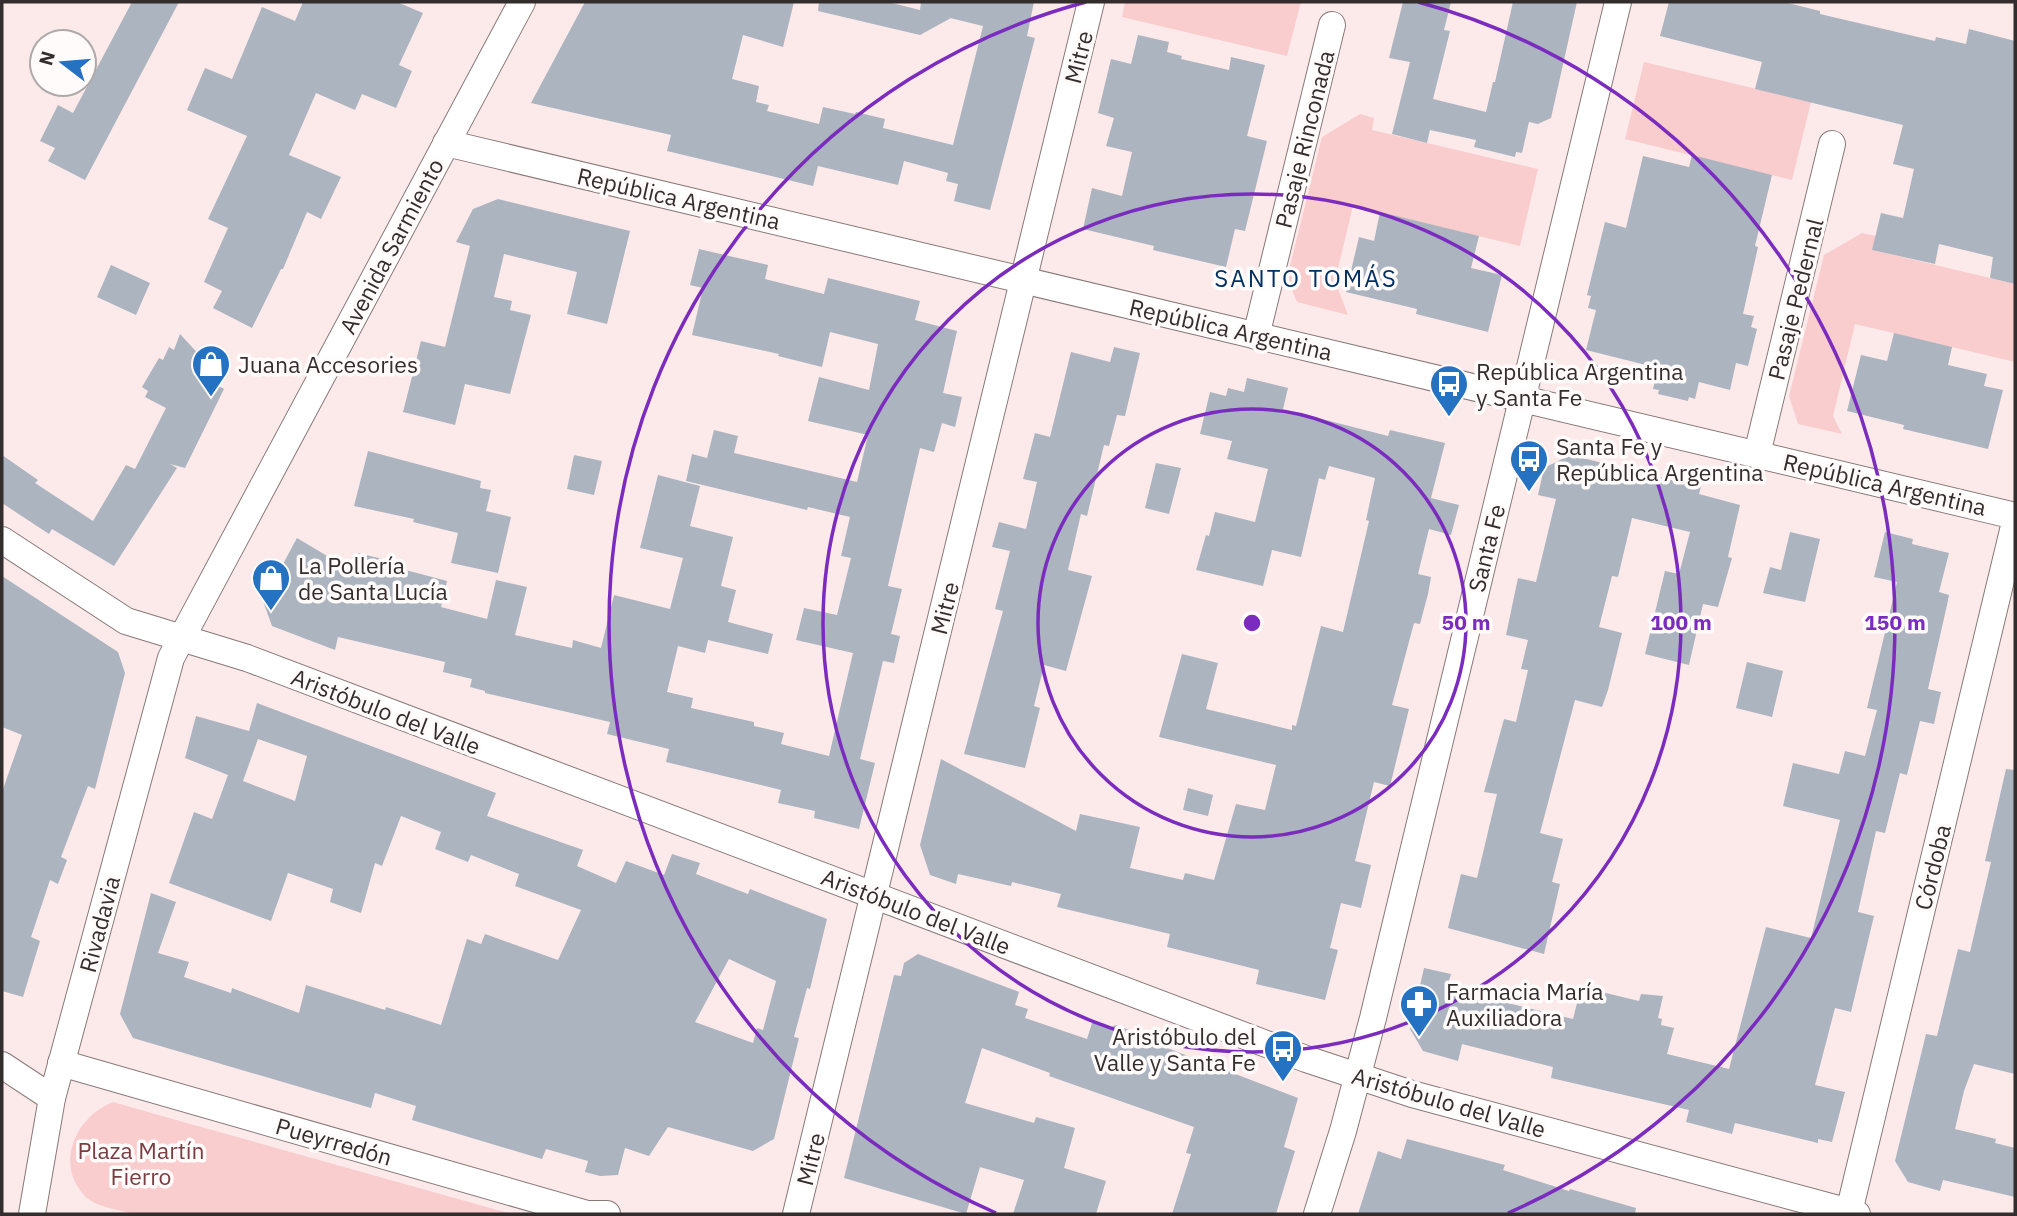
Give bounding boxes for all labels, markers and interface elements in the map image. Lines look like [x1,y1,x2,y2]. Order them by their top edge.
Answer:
street label: Mitre [1057,27,1099,87]
north arrow [28,28,98,98]
street label: Pasaje Rinconada [1267,47,1341,231]
text: N [33,48,60,68]
street label: Avenida Sarmiento [332,153,450,339]
street label: República Argentina [575,160,783,236]
street label: Pasaje Pedernal [1760,215,1830,383]
district label: SANTO TOMÁS [1214,262,1398,294]
street label: República Argentina [1127,291,1335,367]
shop icon: Juana Accesories [190,343,232,398]
place label: Juana Accesories [238,349,418,379]
place label: República Argentina y Santa Fe [1476,356,1684,412]
bus stop icon: República Argentina y Santa Fe [1428,363,1470,418]
place label: Santa Fe y República Argentina [1556,431,1764,487]
bus stop icon: Santa Fe y República Argentina [1508,438,1550,493]
street label: República Argentina [1781,446,1989,522]
street label: Santa Fe [1461,501,1511,595]
place label: La Pollería de Santa Lucía [298,550,448,606]
shop icon: La Pollería de Santa Lucía [250,557,292,612]
street label: Mitre [923,578,965,638]
text: 50 m [1442,608,1490,636]
text: 100 m [1650,608,1712,636]
text: 150 m [1864,608,1926,636]
centre of rings [1240,611,1264,635]
street label: Aristóbulo del Valle [287,661,485,761]
street label: Córdoba [1907,821,1957,913]
street label: Aristóbulo del Valle [817,861,1015,961]
street label: Rivadavia [72,872,126,976]
place label: Farmacia María Auxiliadora [1446,976,1603,1032]
pharmacy icon: Farmacia María Auxiliadora [1398,983,1440,1038]
place label: Aristóbulo del Valle y Santa Fe [1094,1021,1256,1077]
bus stop icon: Aristóbulo del Valle y Santa Fe [1262,1028,1304,1083]
street label: Aristóbulo del Valle [1349,1060,1549,1144]
street label: Pueyrredón [272,1110,396,1172]
street label: Mitre [789,1129,831,1189]
park label: Plaza Martín Fierro [77,1135,205,1191]

